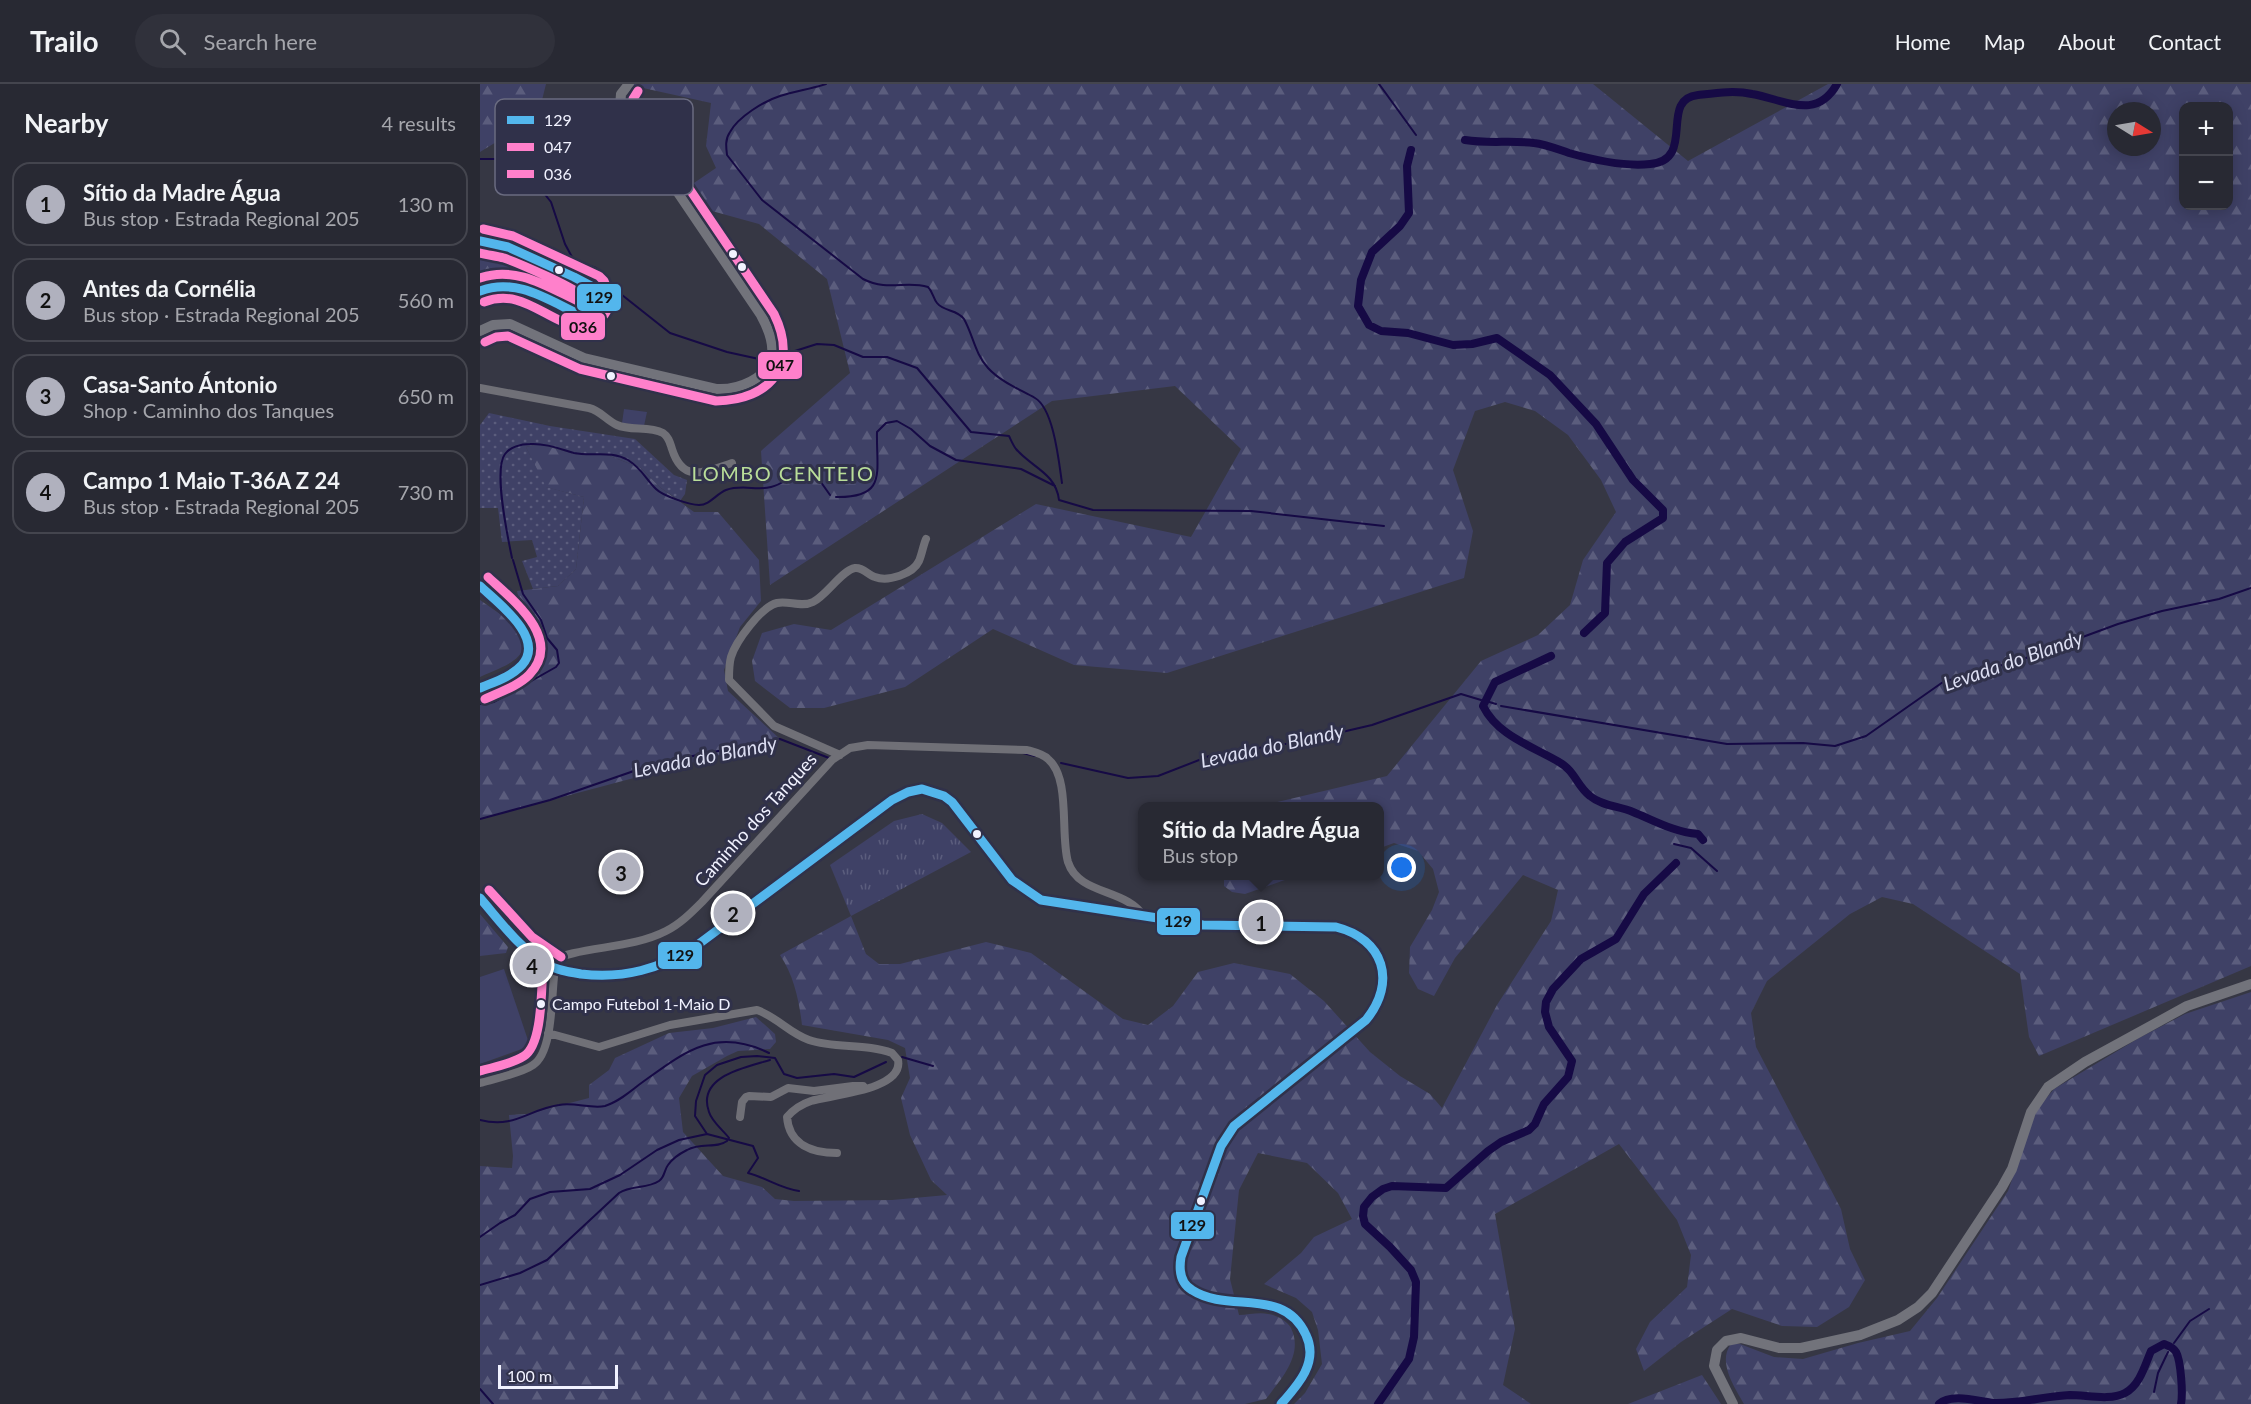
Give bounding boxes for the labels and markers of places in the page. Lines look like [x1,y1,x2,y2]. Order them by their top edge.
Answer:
unlabelled marker [727,248,739,260]
unlabelled marker [736,261,748,273]
unlabelled marker [553,264,565,276]
unlabelled marker [605,370,617,382]
unlabelled marker [971,828,983,840]
pin: 3 [602,850,640,894]
pin: 2 [714,890,752,936]
pin: 1 [1242,900,1280,944]
pin: 4 [512,942,552,988]
place label: Campo Futebol 1-Maio D [552,994,730,1013]
marker: Campo Futebol 1-Maio D [535,998,547,1010]
unlabelled marker [1195,1195,1207,1207]

